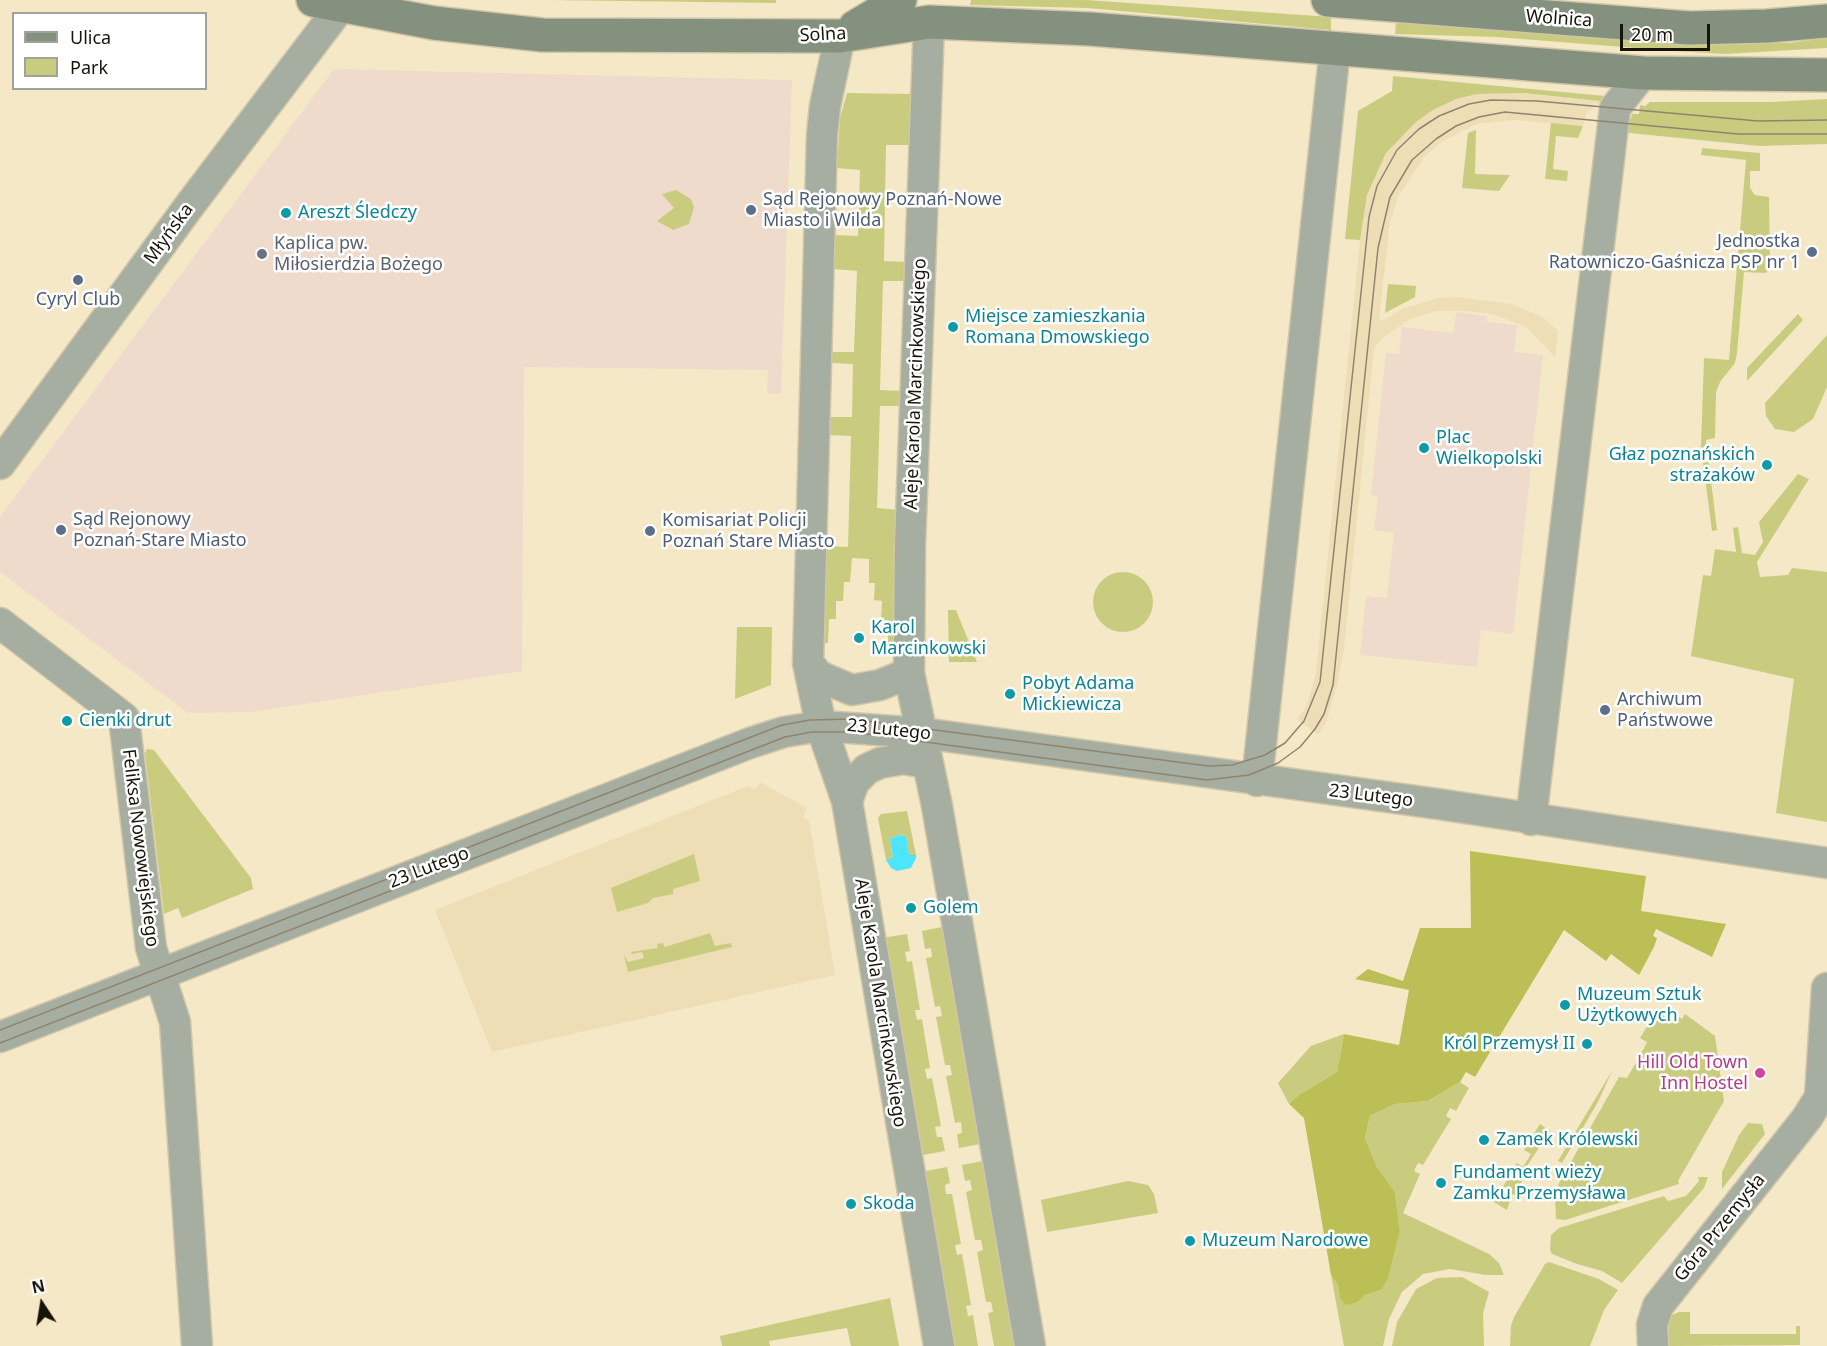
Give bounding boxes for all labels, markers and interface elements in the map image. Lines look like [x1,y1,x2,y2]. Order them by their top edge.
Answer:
street label: Wolnica [1525,6,1593,32]
legend [12,12,207,90]
scale bar [1623,12,1713,50]
text: 20 m [1631,22,1673,46]
street label: Solna [799,23,847,47]
text: Ulica [70,25,111,49]
text: Park [70,55,108,79]
place label: Sąd Rejonowy Poznań-Nowe Miasto i Wilda [763,189,1002,232]
street label: Młyńska [140,199,198,269]
place label: Areszt Śledczy [298,202,417,224]
marker: Sąd Rejonowy Poznań-Nowe Miasto i Wilda [744,203,758,217]
marker: Areszt Śledczy [279,206,293,220]
place label: Jednostka Ratowniczo-Gaśnicza PSP nr 1 [1549,231,1800,274]
place label: Kaplica pw. Miłosierdzia Bożego [274,233,443,276]
marker: Jednostka Ratowniczo-Gaśnicza PSP nr 1 [1805,245,1819,259]
marker: Kaplica pw. Miłosierdzia Bożego [255,247,269,261]
street label: Aleje Karola Marcinkowskiego [901,258,931,510]
marker: Cyryl Club [71,273,85,287]
place label: Cyryl Club [36,289,120,311]
place label: Miejsce zamieszkania Romana Dmowskiego [965,306,1150,348]
marker: Miejsce zamieszkania Romana Dmowskiego [946,320,960,334]
place label: Plac Wielkopolski [1436,427,1542,470]
marker: Plac Wielkopolski [1417,441,1431,455]
place label: Głaz poznańskich strażaków [1609,444,1755,486]
marker: Głaz poznańskich strażaków [1760,458,1774,472]
place label: Sąd Rejonowy Poznań-Stare Miasto [73,509,247,552]
place label: Komisariat Policji Poznań Stare Miasto [662,510,835,552]
marker: Sąd Rejonowy Poznań-Stare Miasto [54,523,68,537]
marker: Komisariat Policji Poznań Stare Miasto [643,524,657,538]
place label: Karol Marcinkowski [871,617,986,660]
marker: Karol Marcinkowski [852,631,866,645]
place label: Pobyt Adama Mickiewicza [1022,673,1134,716]
marker: Pobyt Adama Mickiewicza [1003,687,1017,701]
place label: Archiwum Państwowe [1617,689,1713,732]
marker: Archiwum Państwowe [1598,703,1612,717]
place label: Cienki drut [79,710,171,732]
marker: Cienki drut [60,714,74,728]
street label: 23 Lutego [846,715,932,745]
street label: Feliksa Nowowiejskiego [117,748,163,948]
street label: 23 Lutego [1328,780,1414,812]
street label: 23 Lutego [386,843,472,893]
street label: Aleje Karola Marcinkowskiego [850,877,910,1129]
place label: Golem [923,897,979,919]
marker: Golem [904,901,918,915]
place label: Muzeum Sztuk Użytkowych [1577,984,1701,1026]
marker: Muzeum Sztuk Użytkowych [1558,998,1572,1012]
place label: Król Przemysł II [1443,1033,1575,1055]
marker: Król Przemysł II [1580,1037,1594,1051]
place label: Hill Old Town Inn Hostel [1637,1052,1748,1094]
marker: Hill Old Town Inn Hostel [1753,1066,1767,1080]
place label: Zamek Królewski [1496,1129,1638,1151]
marker: Zamek Królewski [1477,1133,1491,1147]
place label: Fundament wieży Zamku Przemysława [1453,1162,1626,1204]
street label: Góra Przemysła [1670,1170,1770,1286]
marker: Fundament wieży Zamku Przemysława [1434,1176,1448,1190]
place label: Skoda [863,1193,915,1215]
marker: Skoda [844,1197,858,1211]
place label: Muzeum Narodowe [1202,1230,1368,1252]
marker: Muzeum Narodowe [1183,1234,1197,1248]
north arrow [12,1274,72,1334]
text: N [30,1274,47,1299]

